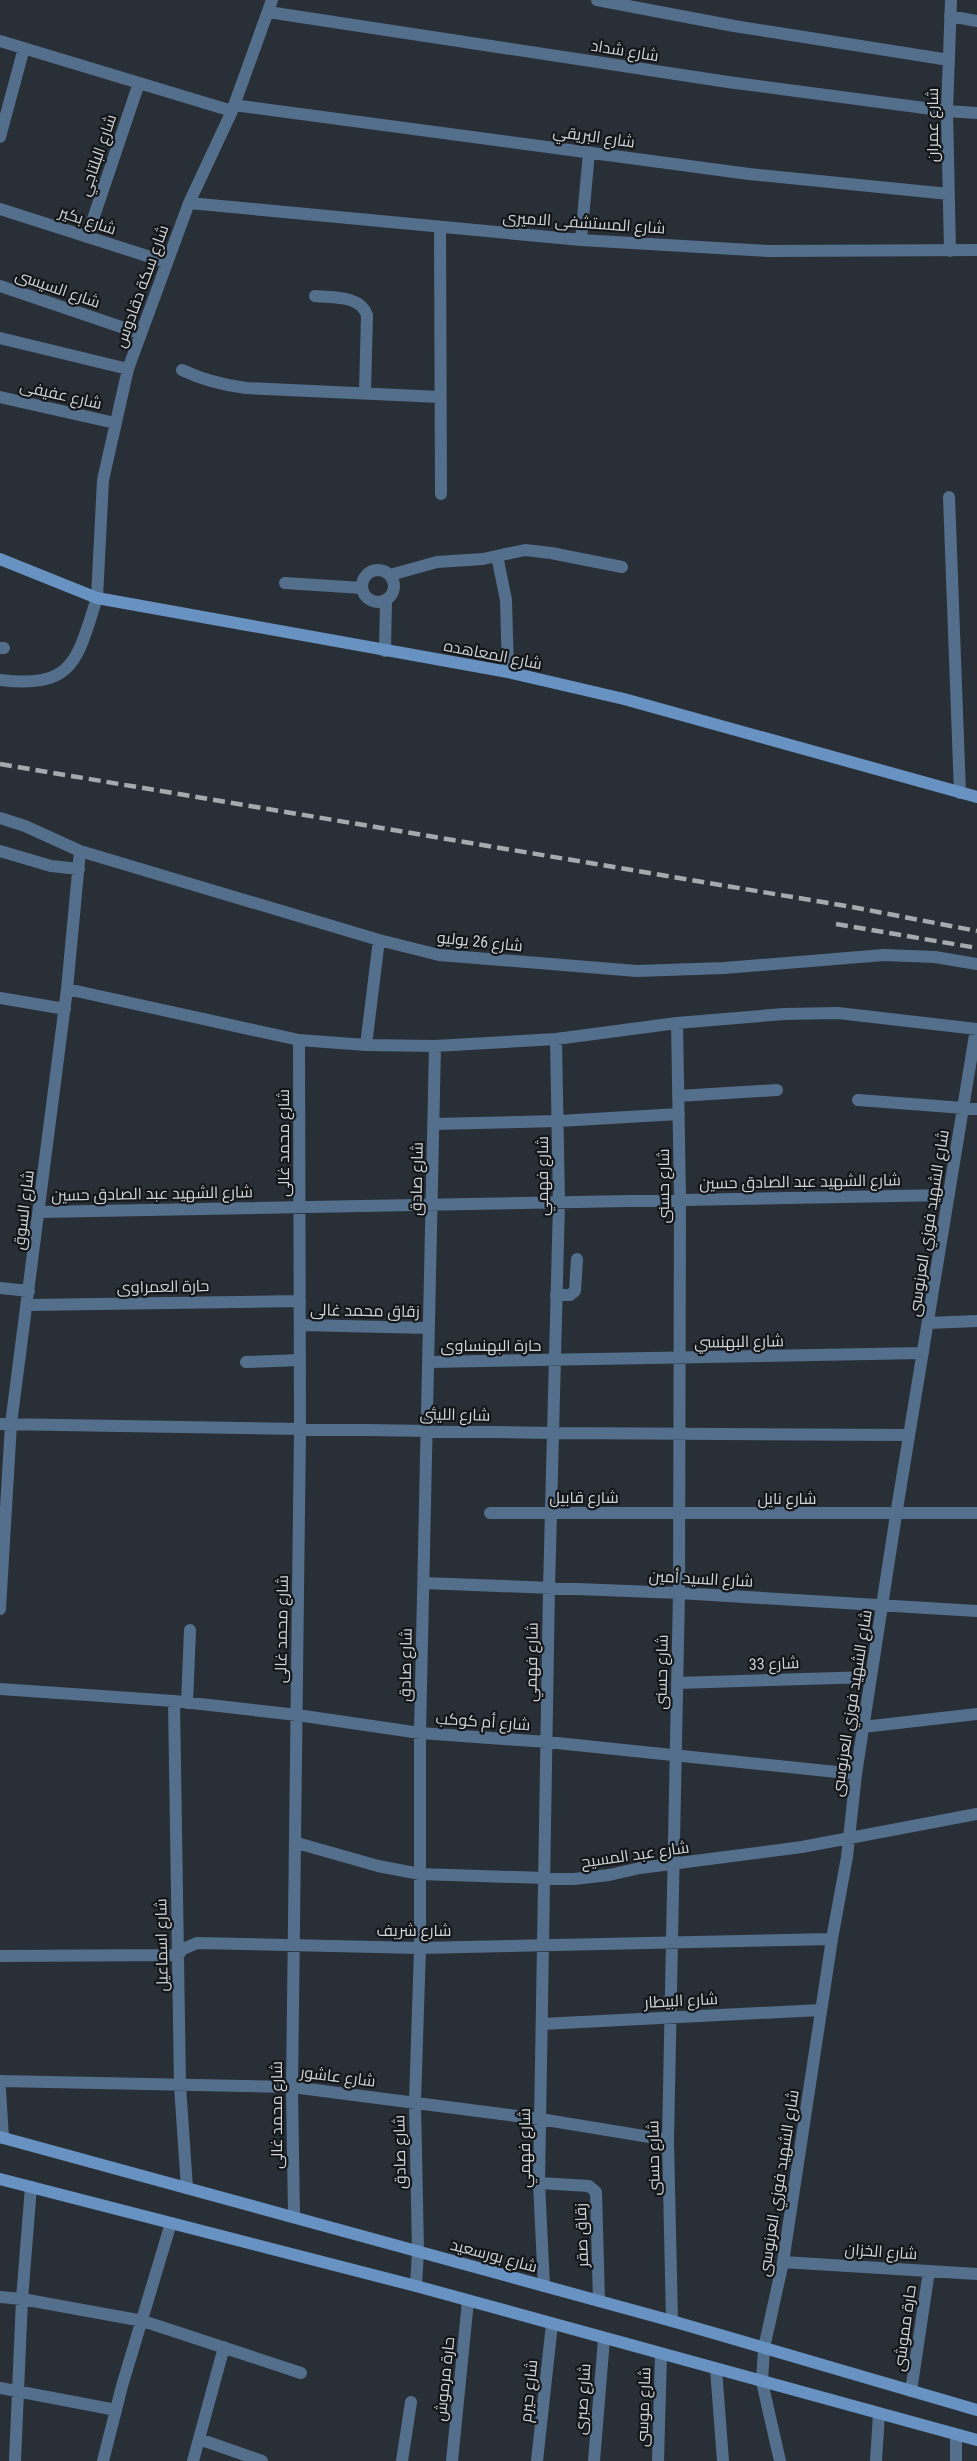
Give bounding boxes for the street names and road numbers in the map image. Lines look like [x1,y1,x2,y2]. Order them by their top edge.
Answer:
street label: شارع شداد [589,36,660,67]
street label: شارع عمران [923,88,944,162]
street label: شارع البلتاجي [75,112,124,200]
street label: شارع البريقي [551,121,636,156]
street label: شارع بكير [55,202,119,241]
street label: شارع المستشفى الاميرى [502,207,666,240]
street label: شارع سكة دقادوس [110,222,174,351]
street label: شارع السيسى [12,265,103,314]
street label: شارع عفيفى [18,376,104,415]
street label: شارع المعاهده [442,636,544,675]
street label: شارع 26 يوليو [436,928,524,957]
street label: شارع محمد غالى [274,1089,295,1197]
street label: شارع الشهيد فوزي العرنوسى [904,1128,957,1318]
street label: شارع فهمي [533,1136,556,1216]
street label: شارع صادق [406,1142,429,1216]
street label: شارع حسنى [654,1148,675,1224]
street label: شارع السوق [9,1169,40,1251]
street label: شارع الشهيد عبد الصادق حسين [699,1170,901,1195]
street label: شارع الشهيد عبد الصادق حسين [51,1182,253,1207]
street label: حارة العمراوى [117,1276,210,1298]
street label: زقاق محمد غالى [310,1300,420,1322]
street label: شارع البهنسي [694,1331,784,1355]
street label: حارة البهنساوى [440,1336,542,1356]
street label: شارع الليثى [419,1404,491,1427]
street label: شارع قابيل [549,1488,619,1509]
street label: شارع نايل [757,1489,817,1510]
street label: شارع السيد أمين [648,1566,754,1593]
street label: شارع محمد غالى [271,1575,294,1683]
street label: شارع الشهيد فوزي العرنوسى [827,1608,880,1798]
street label: شارع فهمي [521,1622,546,1702]
street label: شارع صادق [395,1628,418,1702]
street label: شارع حسنى [651,1634,674,1710]
street label: شارع 33 [748,1653,800,1676]
street label: شارع أم كوكب [435,1709,531,1736]
street label: شارع عبد المسيح [580,1837,691,1873]
street label: شارع اسماعيل [151,1898,174,1992]
street label: شارع شريف [377,1921,451,1942]
street label: شارع البيطار [643,1989,718,2014]
street label: شارع محمد غالى [267,2061,288,2169]
street label: شارع عاشور [298,2062,377,2093]
street label: شارع الشهيد فوزي العرنوسى [754,2088,807,2278]
street label: شارع فهمي [515,2108,538,2188]
street label: شارع صادق [389,2115,412,2189]
street label: شارع حسنى [643,2120,666,2196]
street label: زقاق صقر [571,2203,593,2268]
street label: شارع بورسعيد [448,2235,539,2278]
street label: شارع الخزان [844,2239,918,2266]
street label: حارة مموشى [889,2284,921,2373]
street label: حارة مرموش [431,2336,459,2422]
street label: شارع حيرم [516,2359,543,2424]
street label: شارع صبرى [571,2363,596,2436]
street label: شارع موسى [633,2367,656,2447]

